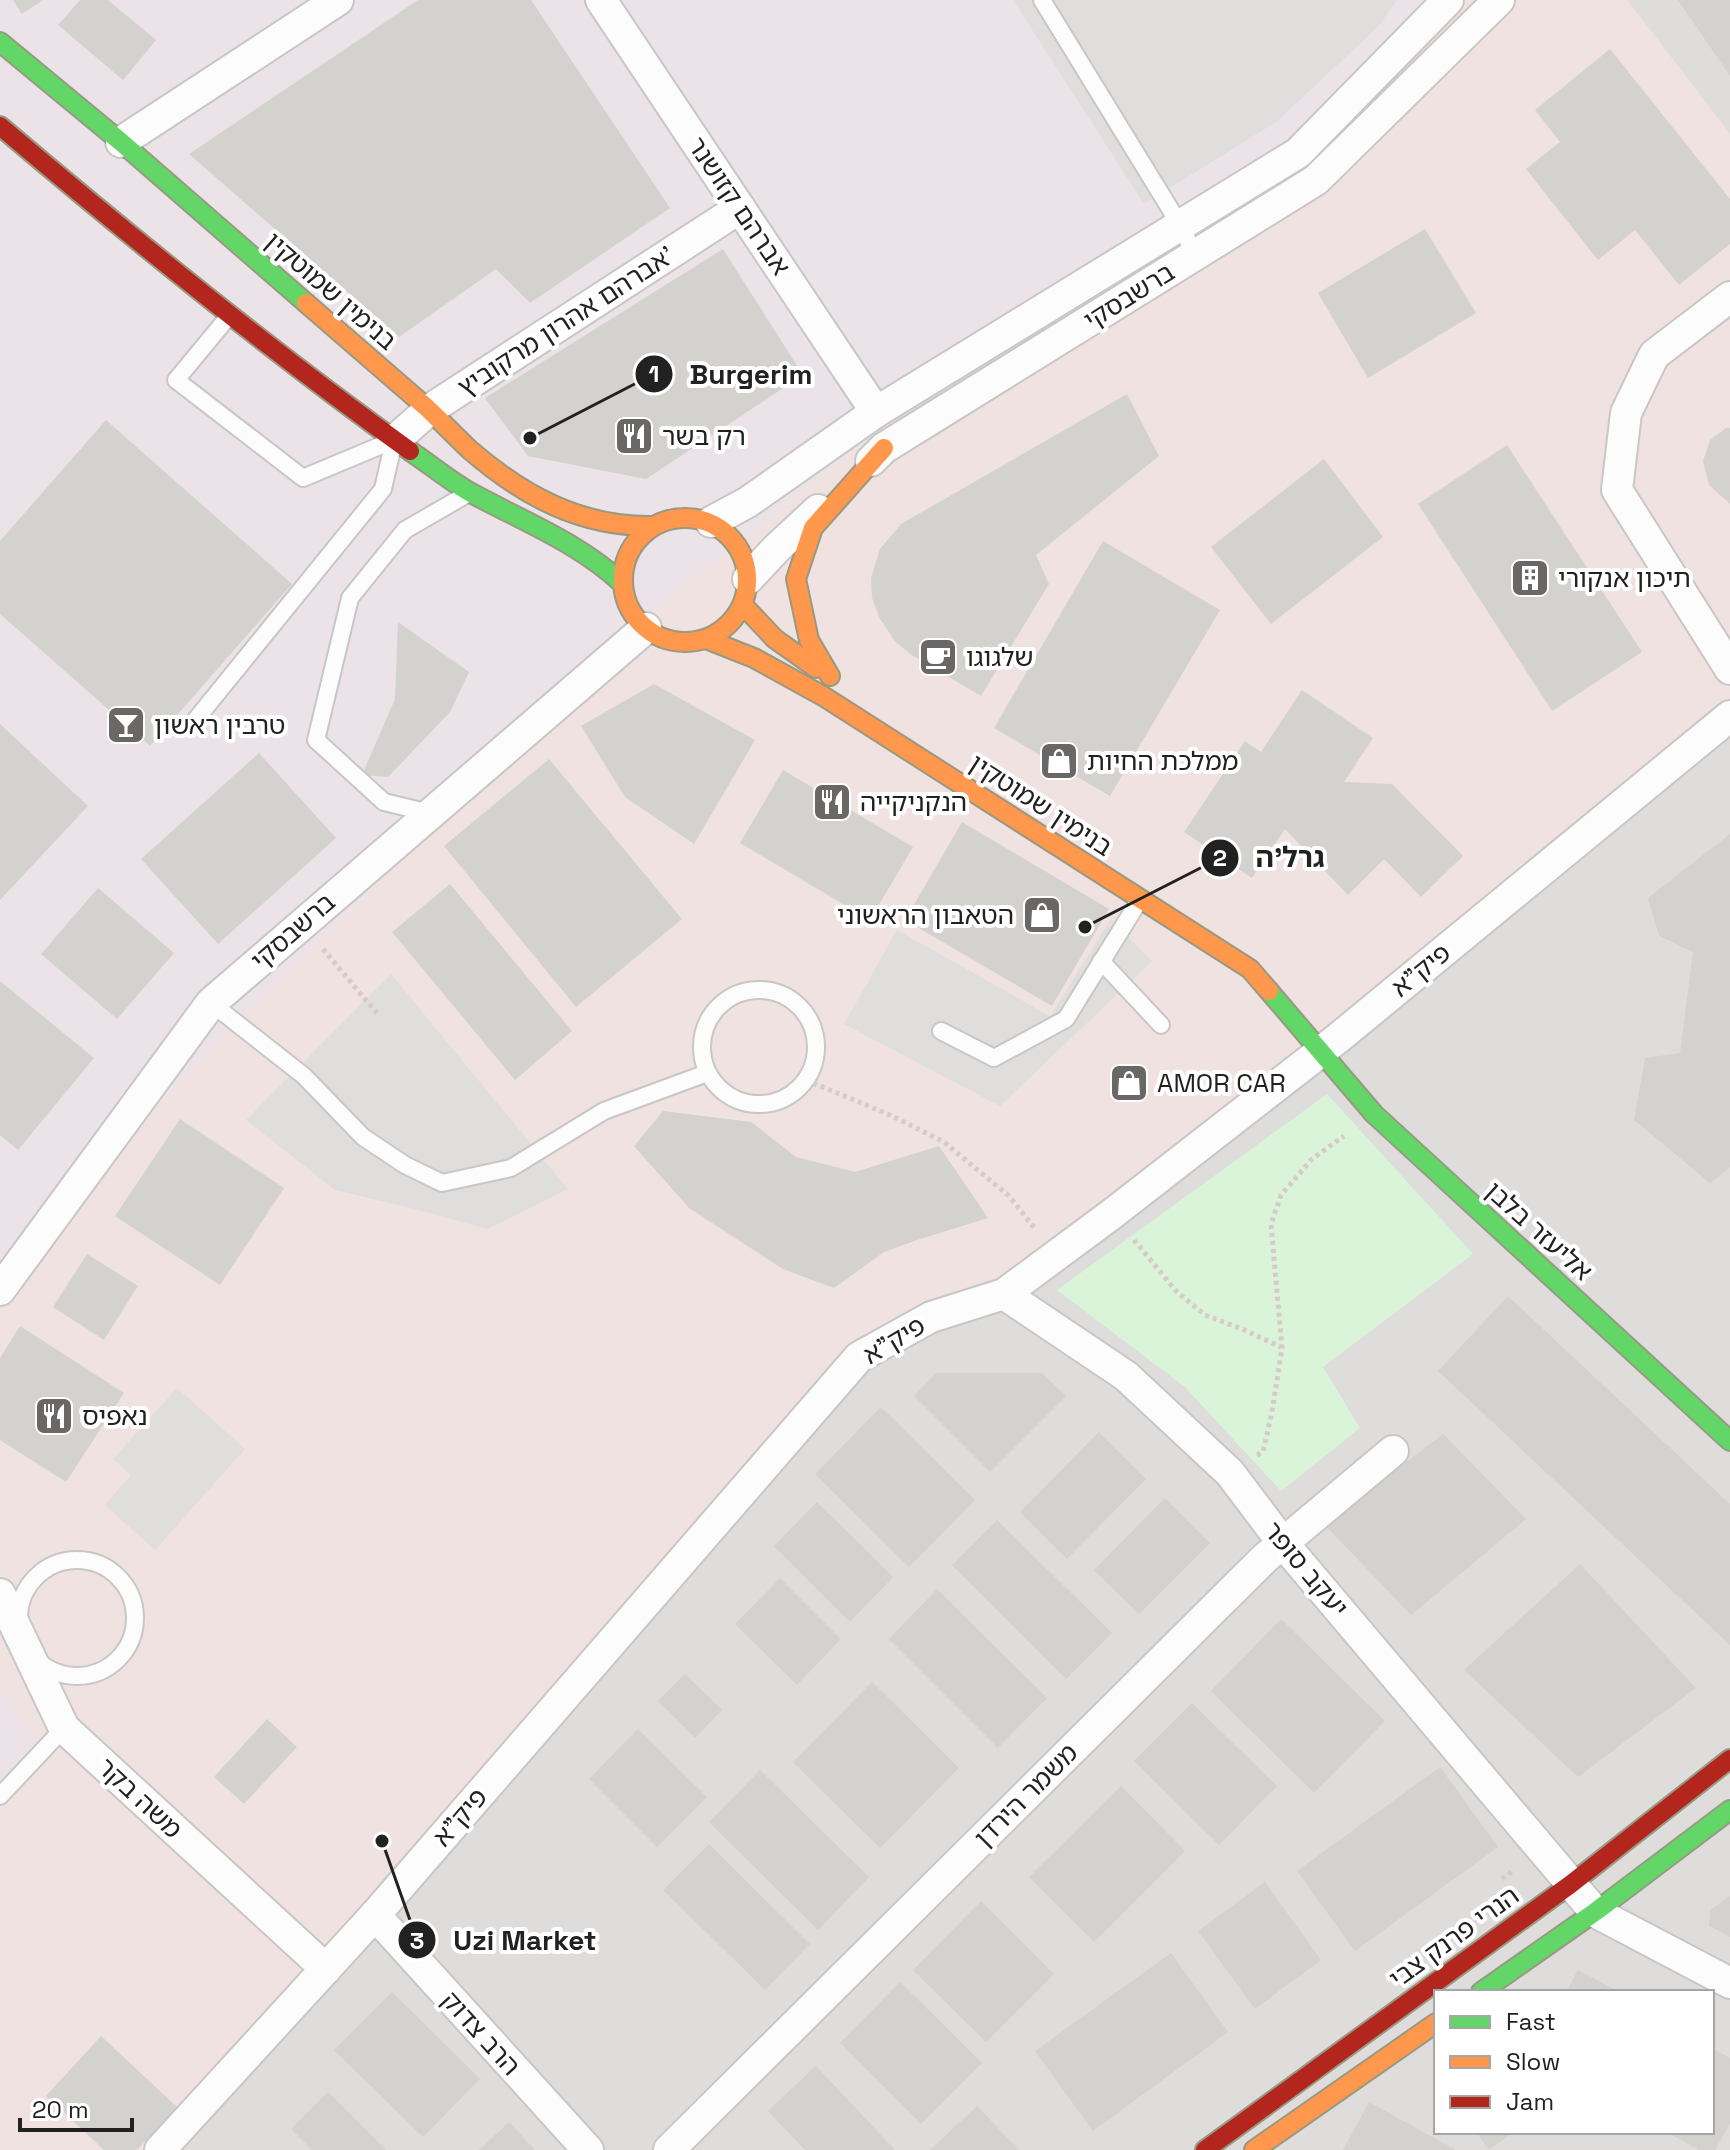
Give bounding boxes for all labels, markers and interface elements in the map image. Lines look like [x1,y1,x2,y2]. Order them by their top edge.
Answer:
street label: אברהם קזושנר [680,130,798,282]
street label: בנימין שמוטקין [258,224,404,358]
street label: אברהם אהרון מרקוביץ' [451,238,681,404]
street label: ברשבסקי [1077,255,1181,337]
callout: Burgerim [634,348,829,400]
text: Burgerim [690,356,812,392]
text: 1 [649,358,659,389]
restaurant icon: רק בשר [613,415,655,457]
place label: רק בשר [662,419,746,453]
building icon: תיכון אנקורי [1509,557,1551,599]
place label: תיכון אנקורי [1558,561,1691,595]
cafe icon: שלגוגו [917,636,959,678]
place label: שלגוגו [966,640,1034,674]
bar icon: טרבין ראשון [105,704,147,746]
place label: טרבין ראשון [154,708,285,742]
shop icon: ממלכת החיות [1038,740,1080,782]
place label: ממלכת החיות [1087,744,1238,778]
street label: בנימין שמוטקין [963,746,1119,864]
restaurant icon: הנקניקייה [811,781,853,823]
place label: הנקניקייה [860,785,967,819]
callout: גרל'ה [1200,832,1341,884]
text: גרל'ה [1256,839,1324,875]
text: 2 [1213,842,1227,873]
street label: ברשבסקי [244,885,342,977]
shop icon: הטאבון הראשוני [1021,894,1063,936]
place label: הטאבון הראשוני [837,898,1014,932]
street label: פיק"א [1384,936,1458,1004]
shop icon: AMOR CAR [1108,1062,1150,1104]
place label: AMOR CAR [1157,1066,1286,1100]
street label: אליעזר בלבן [1478,1174,1600,1288]
street label: פיק"א [856,1308,932,1372]
restaurant icon: נאפיס [33,1395,75,1437]
place label: נאפיס [82,1399,148,1433]
street label: יעקב סופר [1256,1514,1356,1624]
street label: משמר הירדן [967,1736,1085,1854]
street label: משה בקר [90,1750,190,1846]
street label: פיק"א [425,1781,495,1853]
street label: הנרי פרנק צבי [1382,1878,1526,1996]
callout: Uzi Market [397,1914,612,1966]
text: Uzi Market [453,1922,597,1958]
text: 3 [410,1925,424,1956]
street label: הרב צדוק [434,1983,528,2083]
legend [1434,1990,1714,2134]
text: Fast [1506,2006,1556,2037]
text: Slow [1506,2046,1560,2077]
scale bar [20,2082,132,2132]
text: Jam [1506,2086,1554,2117]
text: 20 m [32,2094,89,2125]

